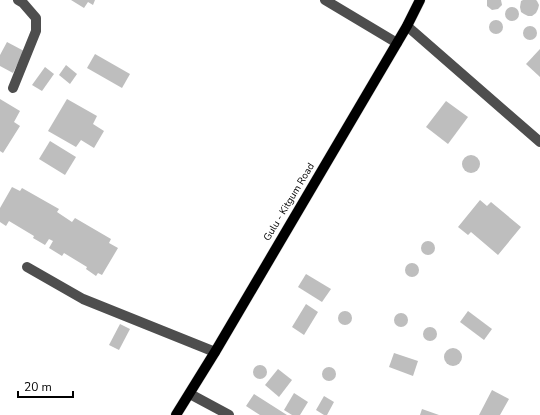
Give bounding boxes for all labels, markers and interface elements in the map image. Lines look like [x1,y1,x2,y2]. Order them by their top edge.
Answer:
street label: Gulu - Kitgum Road [260,160,318,244]
scale bar [18,373,73,399]
text: 20 m [24,379,52,395]

